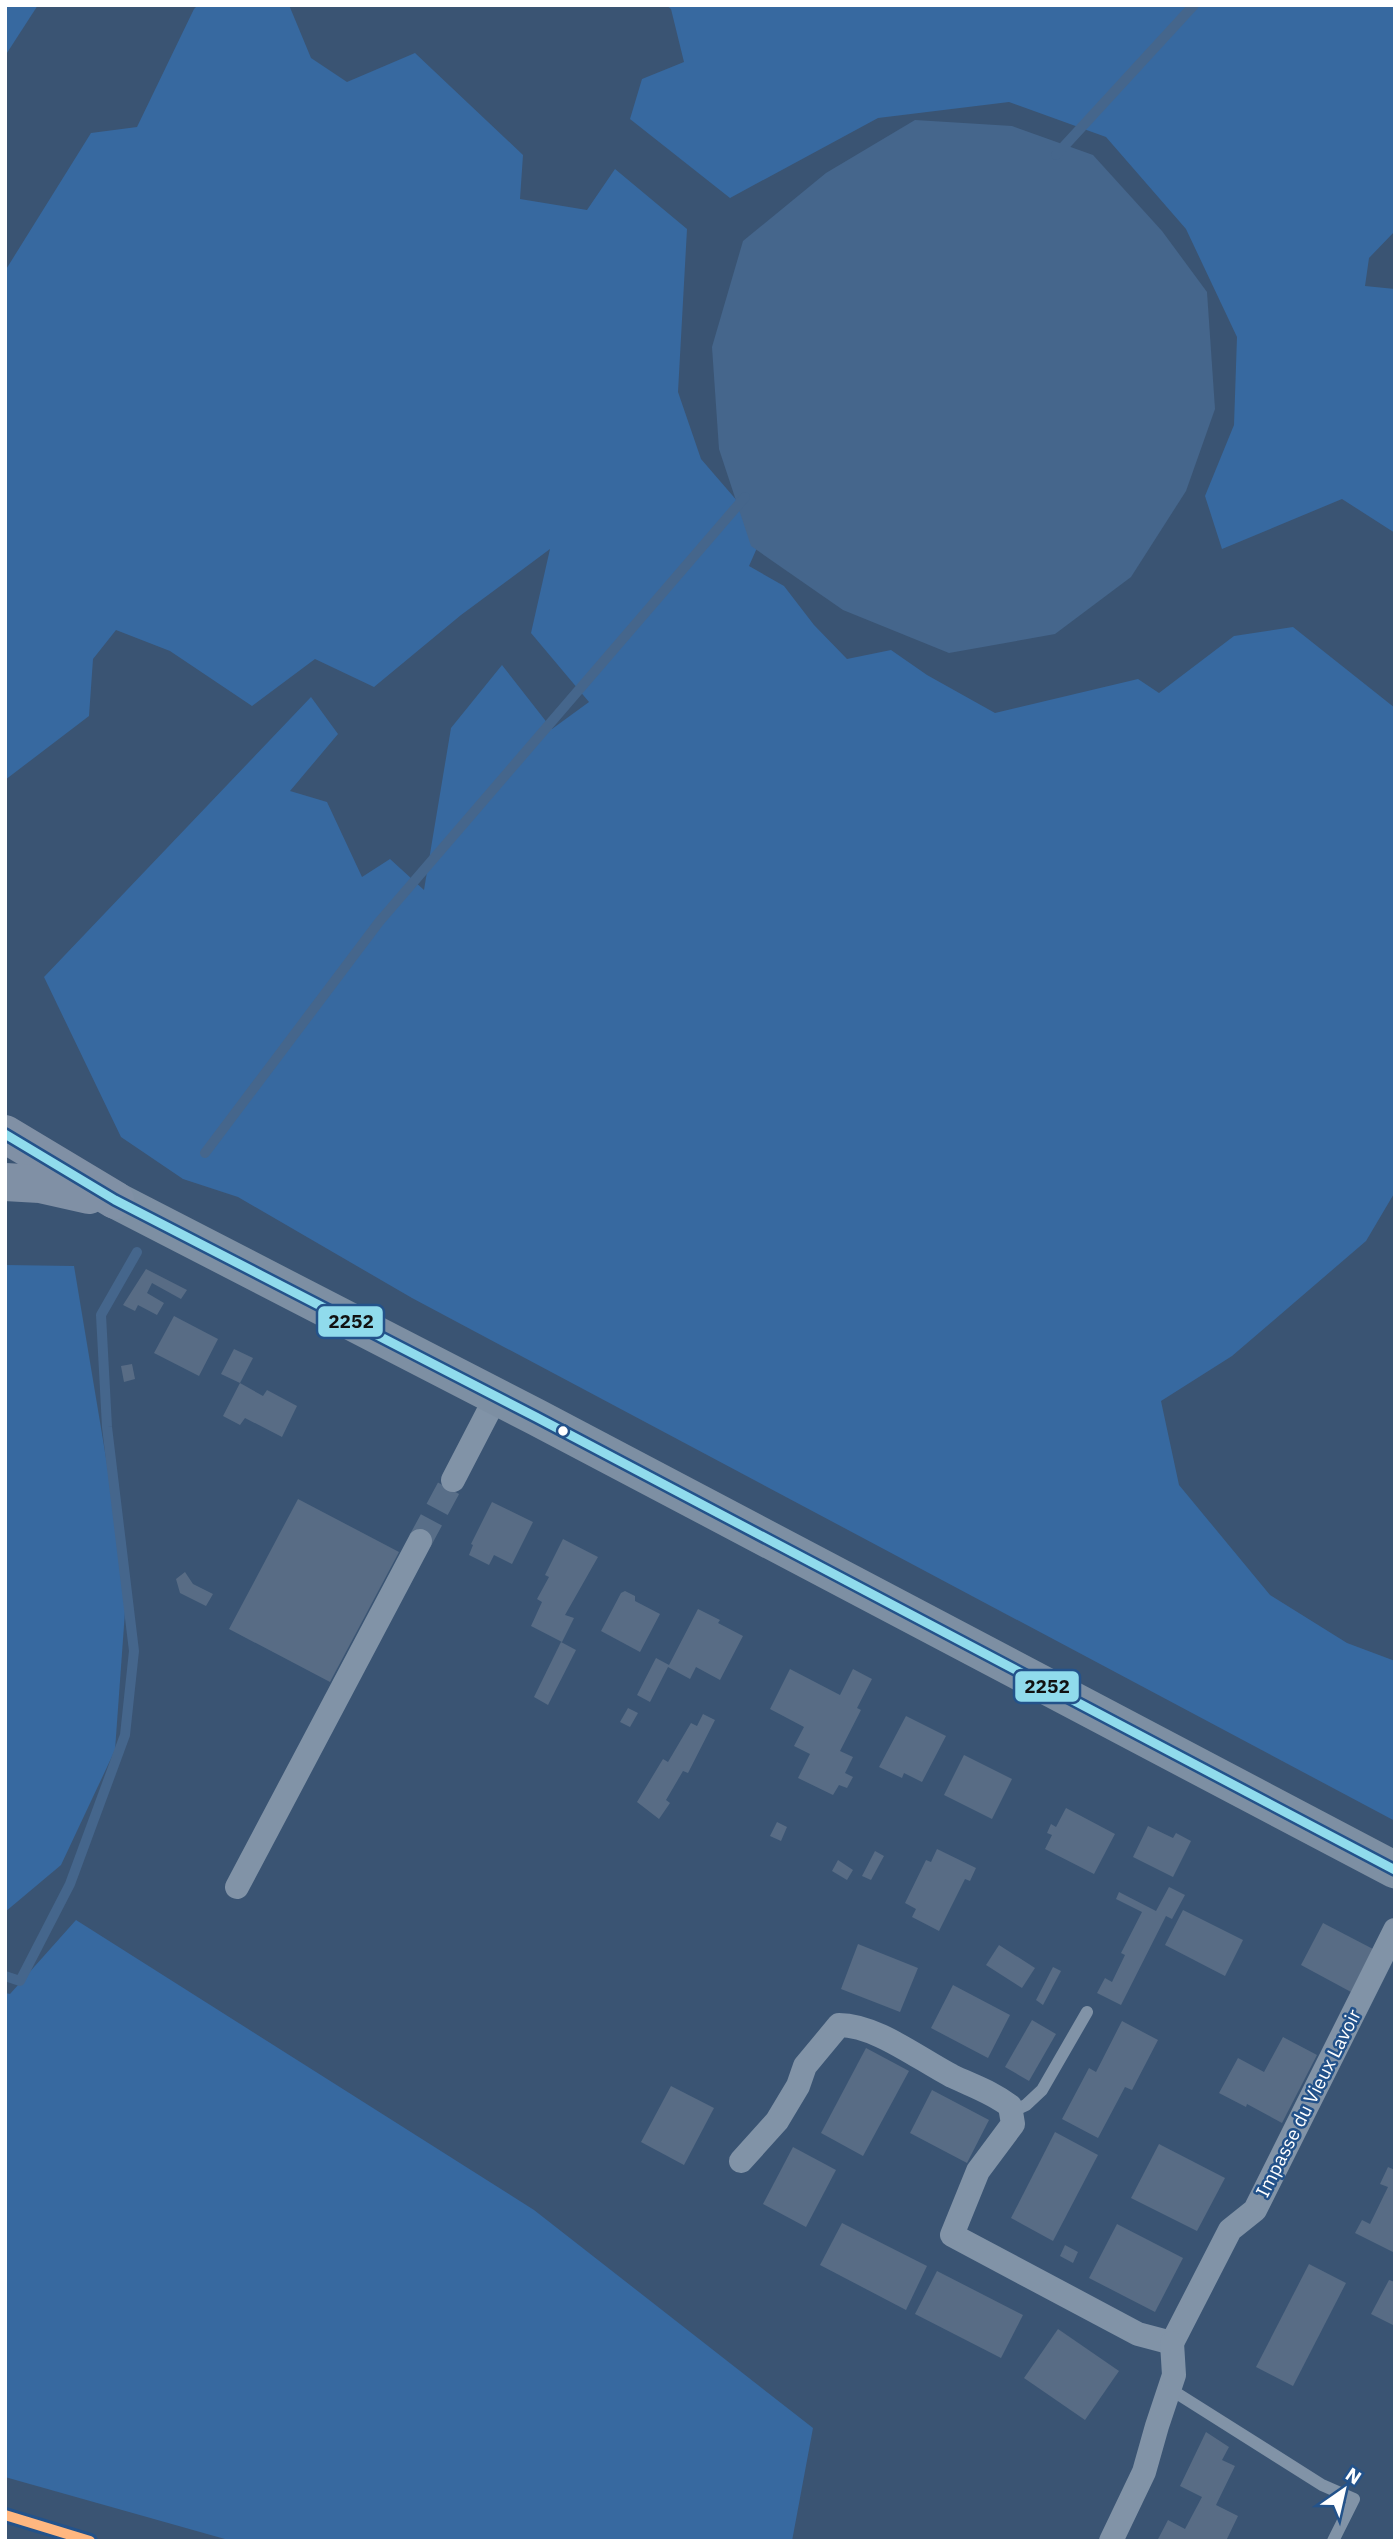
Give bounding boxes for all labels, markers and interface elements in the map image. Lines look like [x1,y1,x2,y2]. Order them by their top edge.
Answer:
line badge: 2252 [317,1305,384,1338]
text: 2252 [328,1309,374,1333]
unlabelled marker [556,1424,570,1438]
line badge: 2252 [1014,1670,1080,1703]
text: 2252 [1024,1674,1070,1698]
street label: Impasse du Vieux Lavoir [1250,2005,1366,2201]
north arrow [1309,2455,1379,2525]
text: N [1341,2462,1366,2490]

